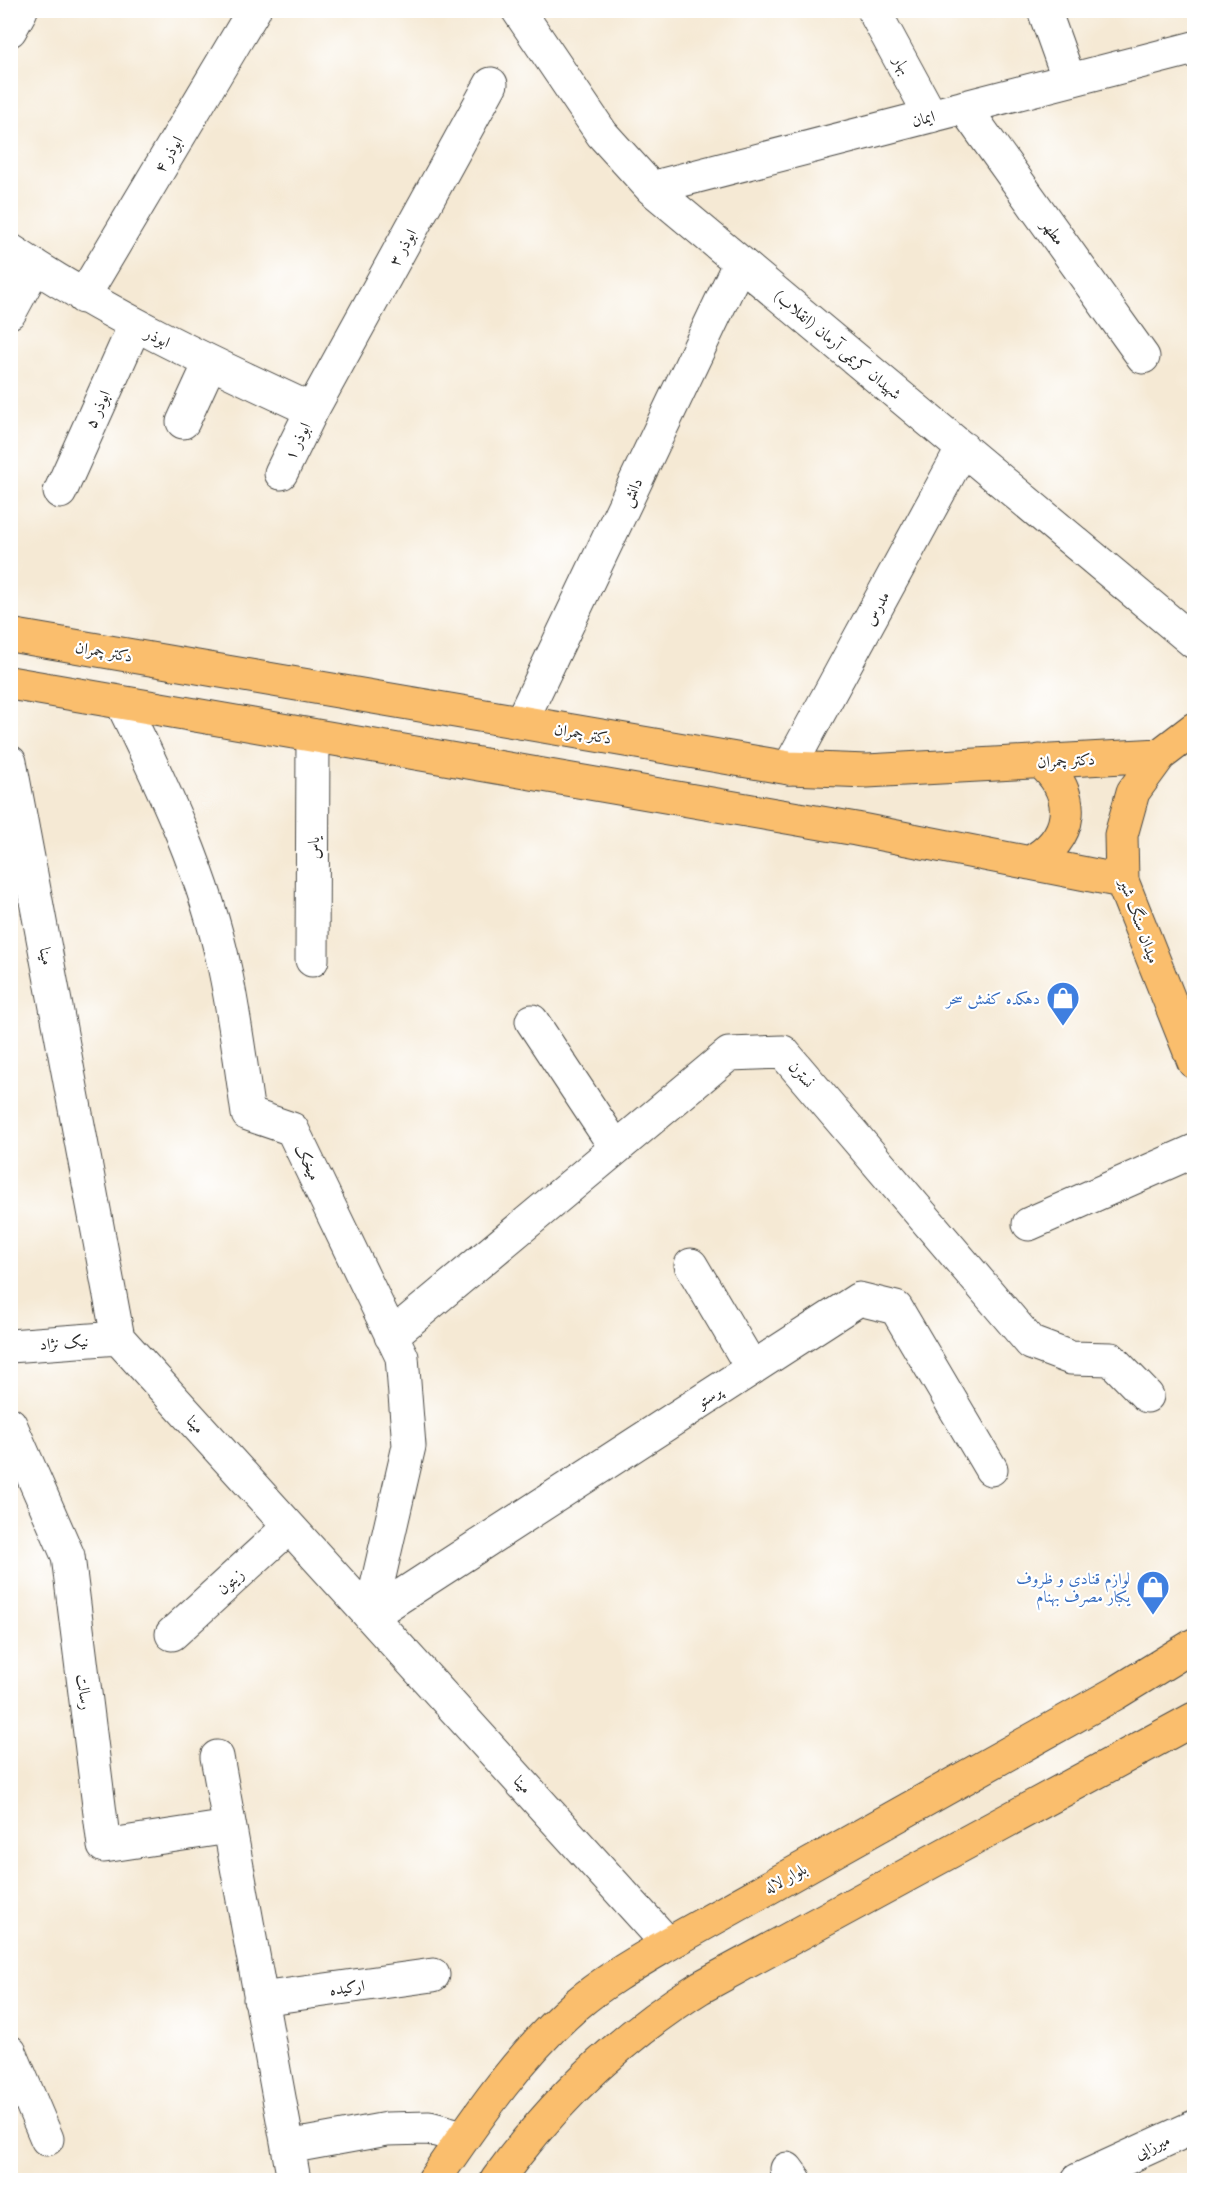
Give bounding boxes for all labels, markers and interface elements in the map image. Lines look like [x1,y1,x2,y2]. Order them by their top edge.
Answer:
street label: بهار [888,52,913,78]
street label: ایمان [910,109,937,131]
street label: ابوذر ۴ [153,134,188,177]
street label: مطهر [1036,216,1067,249]
street label: ابوذر ۳ [387,227,421,270]
street label: شهیدان کریمی آرمان (انقلاب) [769,285,905,405]
street label: ابوذر [140,325,172,353]
street label: ابوذر ۵ [83,389,115,432]
street label: ابوذر ۱ [283,421,316,464]
street label: دانش [619,476,647,510]
street label: مدرس [862,589,893,629]
street label: دکتر چمران [74,639,134,667]
street label: دکتر چمران [553,721,613,749]
street label: دکتر چمران [1037,752,1095,772]
street label: یاس [307,836,324,859]
street label: میدان سنگ شیر [1115,874,1164,966]
street label: مینا [35,946,55,967]
shop icon: دهکده کفش سحر [1045,980,1081,1027]
place label: دهکده کفش سحر [944,990,1040,1009]
street label: نسترن [785,1059,816,1092]
street label: میخک [291,1141,324,1183]
street label: نیک نژاد [39,1332,89,1354]
street label: پرستو [693,1383,728,1413]
street label: مینا [183,1413,206,1437]
street label: زیتون [215,1567,248,1599]
shop icon: لوازم قنادی و ظروف یکبار مصرف بهنام [1135,1569,1171,1616]
place label: لوازم قنادی و ظروف یکبار مصرف بهنام [1016,1572,1131,1611]
street label: رسالت [73,1673,93,1711]
street label: مینا [510,1773,533,1797]
street label: بلوار لاله [762,1862,810,1898]
street label: ارکیده [328,1978,366,1999]
street label: میرزایی [1133,2133,1173,2164]

